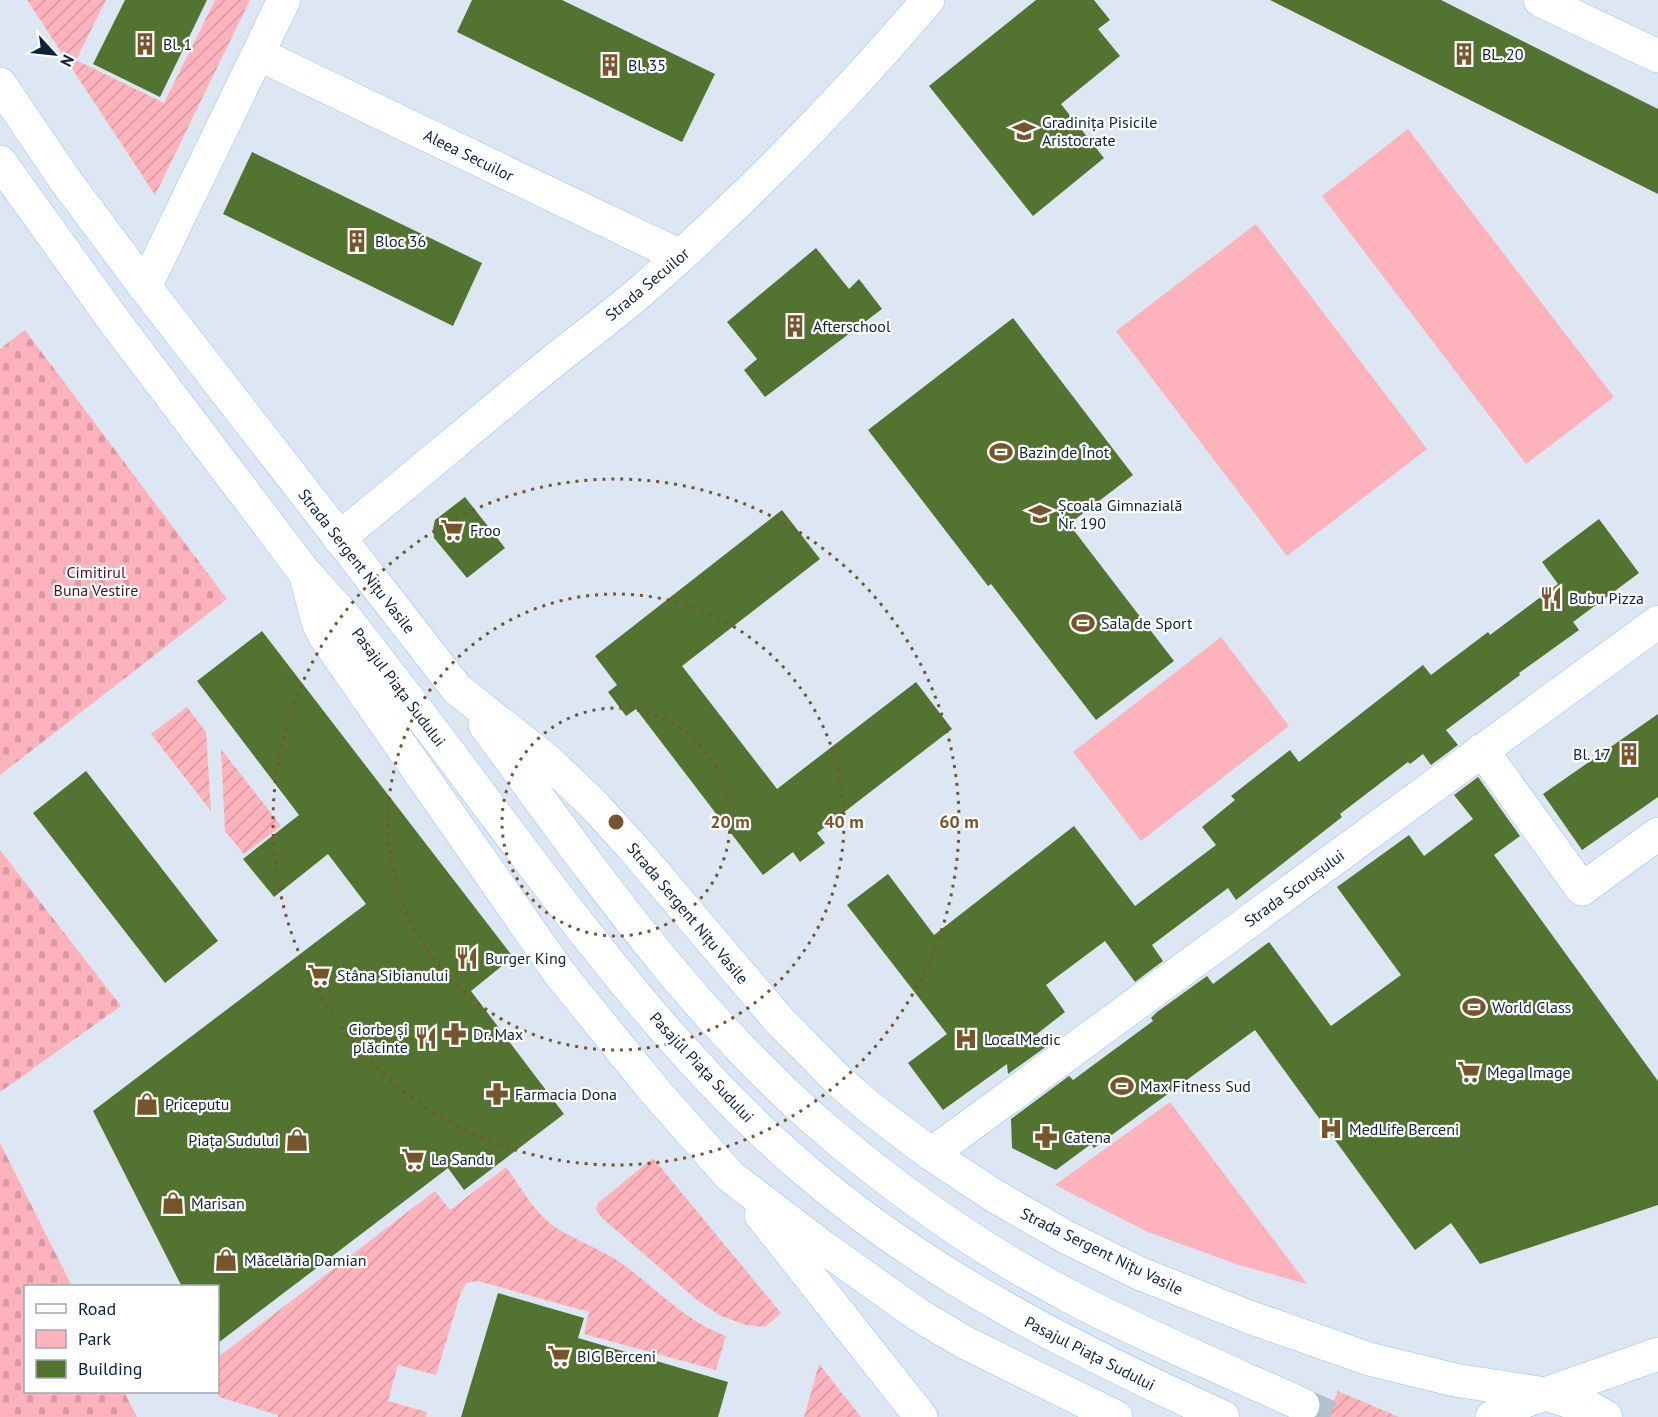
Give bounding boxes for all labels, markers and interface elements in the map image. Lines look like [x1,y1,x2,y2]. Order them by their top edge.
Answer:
north arrow [24,24,84,84]
building icon: Bl. 1 [132,31,158,57]
place label: Bl. 1 [163,34,192,54]
building icon: BL. 20 [1451,41,1477,67]
place label: BL. 20 [1482,44,1524,64]
text: N [56,52,79,70]
building icon: Bl. 35 [597,52,623,78]
place label: Bl. 35 [628,55,666,75]
place label: Gradinița Pisicile Aristocrate [1042,112,1157,150]
school or university icon: Gradinița Pisicile Aristocrate [1011,118,1037,144]
street label: Aleea Secuilor [421,125,518,186]
building icon: Bloc 36 [344,228,370,254]
place label: Bloc 36 [375,231,426,251]
street label: Strada Secuilor [601,243,693,325]
building icon: Afterschool [782,313,808,339]
place label: Afterschool [813,316,891,336]
sports icon: Bazin de Înot [988,439,1014,465]
place label: Bazin de Înot [1019,442,1110,462]
street label: Strada Sergent Nițu Vasile [294,485,420,637]
place label: Școala Gimnazială Nr. 190 [1058,495,1182,533]
school or university icon: Școala Gimnazială Nr. 190 [1027,501,1053,527]
supermarket icon: Froo [439,517,465,543]
place label: Froo [470,520,501,540]
park label: Cimitirul Buna Vestire [54,562,138,600]
restaurant icon: Bubu Pizza [1538,585,1564,611]
place label: Bubu Pizza [1569,588,1644,608]
sports icon: Sala de Sport [1070,610,1096,636]
place label: Sala de Sport [1101,613,1193,633]
street label: Pasajul Piața Sudului [348,624,450,750]
building icon: Bl. 17 [1616,741,1642,767]
place label: Bl. 17 [1573,744,1611,764]
text: 20 m [710,810,750,833]
text: 40 m [824,810,864,833]
text: 60 m [939,810,979,833]
centre of rings [606,812,626,832]
street label: Strada Sergent Nițu Vasile [623,838,753,988]
street label: Strada Scorușului [1240,845,1348,931]
restaurant icon: Burger King [454,945,480,971]
place label: Burger King [485,948,566,968]
supermarket icon: Stâna Sibianului [306,962,332,988]
place label: Stâna Sibianului [337,965,448,985]
sports icon: World Class [1461,994,1487,1020]
place label: World Class [1492,997,1572,1017]
street label: Pasajul Piața Sudului [646,1008,758,1126]
place label: Ciorbe și plăcinte [348,1019,408,1057]
pharmacy icon: Dr. Max [442,1021,468,1047]
place label: Dr. Max [473,1024,523,1044]
restaurant icon: Ciorbe și plăcinte [413,1025,439,1051]
hospital icon: LocalMedic [953,1026,979,1052]
place label: LocalMedic [984,1029,1061,1049]
supermarket icon: Mega Image [1456,1059,1482,1085]
place label: Mega Image [1487,1062,1571,1082]
sports icon: Max Fitness Sud [1109,1073,1135,1099]
place label: Max Fitness Sud [1140,1076,1251,1096]
pharmacy icon: Farmacia Dona [484,1081,510,1107]
place label: Farmacia Dona [515,1084,617,1104]
shop icon: Priceputu [134,1091,160,1117]
place label: Priceputu [165,1094,229,1114]
hospital icon: MedLife Berceni [1318,1116,1344,1142]
place label: MedLife Berceni [1349,1119,1459,1139]
pharmacy icon: Catena [1033,1124,1059,1150]
shop icon: Piața Sudului [284,1127,310,1153]
place label: Catena [1064,1127,1111,1147]
place label: Piața Sudului [188,1130,279,1150]
supermarket icon: La Sandu [400,1146,426,1172]
place label: La Sandu [431,1149,494,1169]
shop icon: Marisan [160,1190,186,1216]
place label: Marisan [191,1193,245,1213]
street label: Strada Sergent Nițu Vasile [1017,1203,1187,1299]
shop icon: Măcelăria Damian [213,1247,239,1273]
place label: Măcelăria Damian [244,1250,366,1270]
legend [24,1285,219,1393]
text: Road [78,1297,116,1320]
street label: Pasajul Piața Sudului [1021,1311,1159,1395]
text: Park [78,1327,111,1350]
supermarket icon: BIG Berceni [546,1343,572,1369]
place label: BIG Berceni [577,1346,656,1366]
text: Building [78,1357,142,1380]

